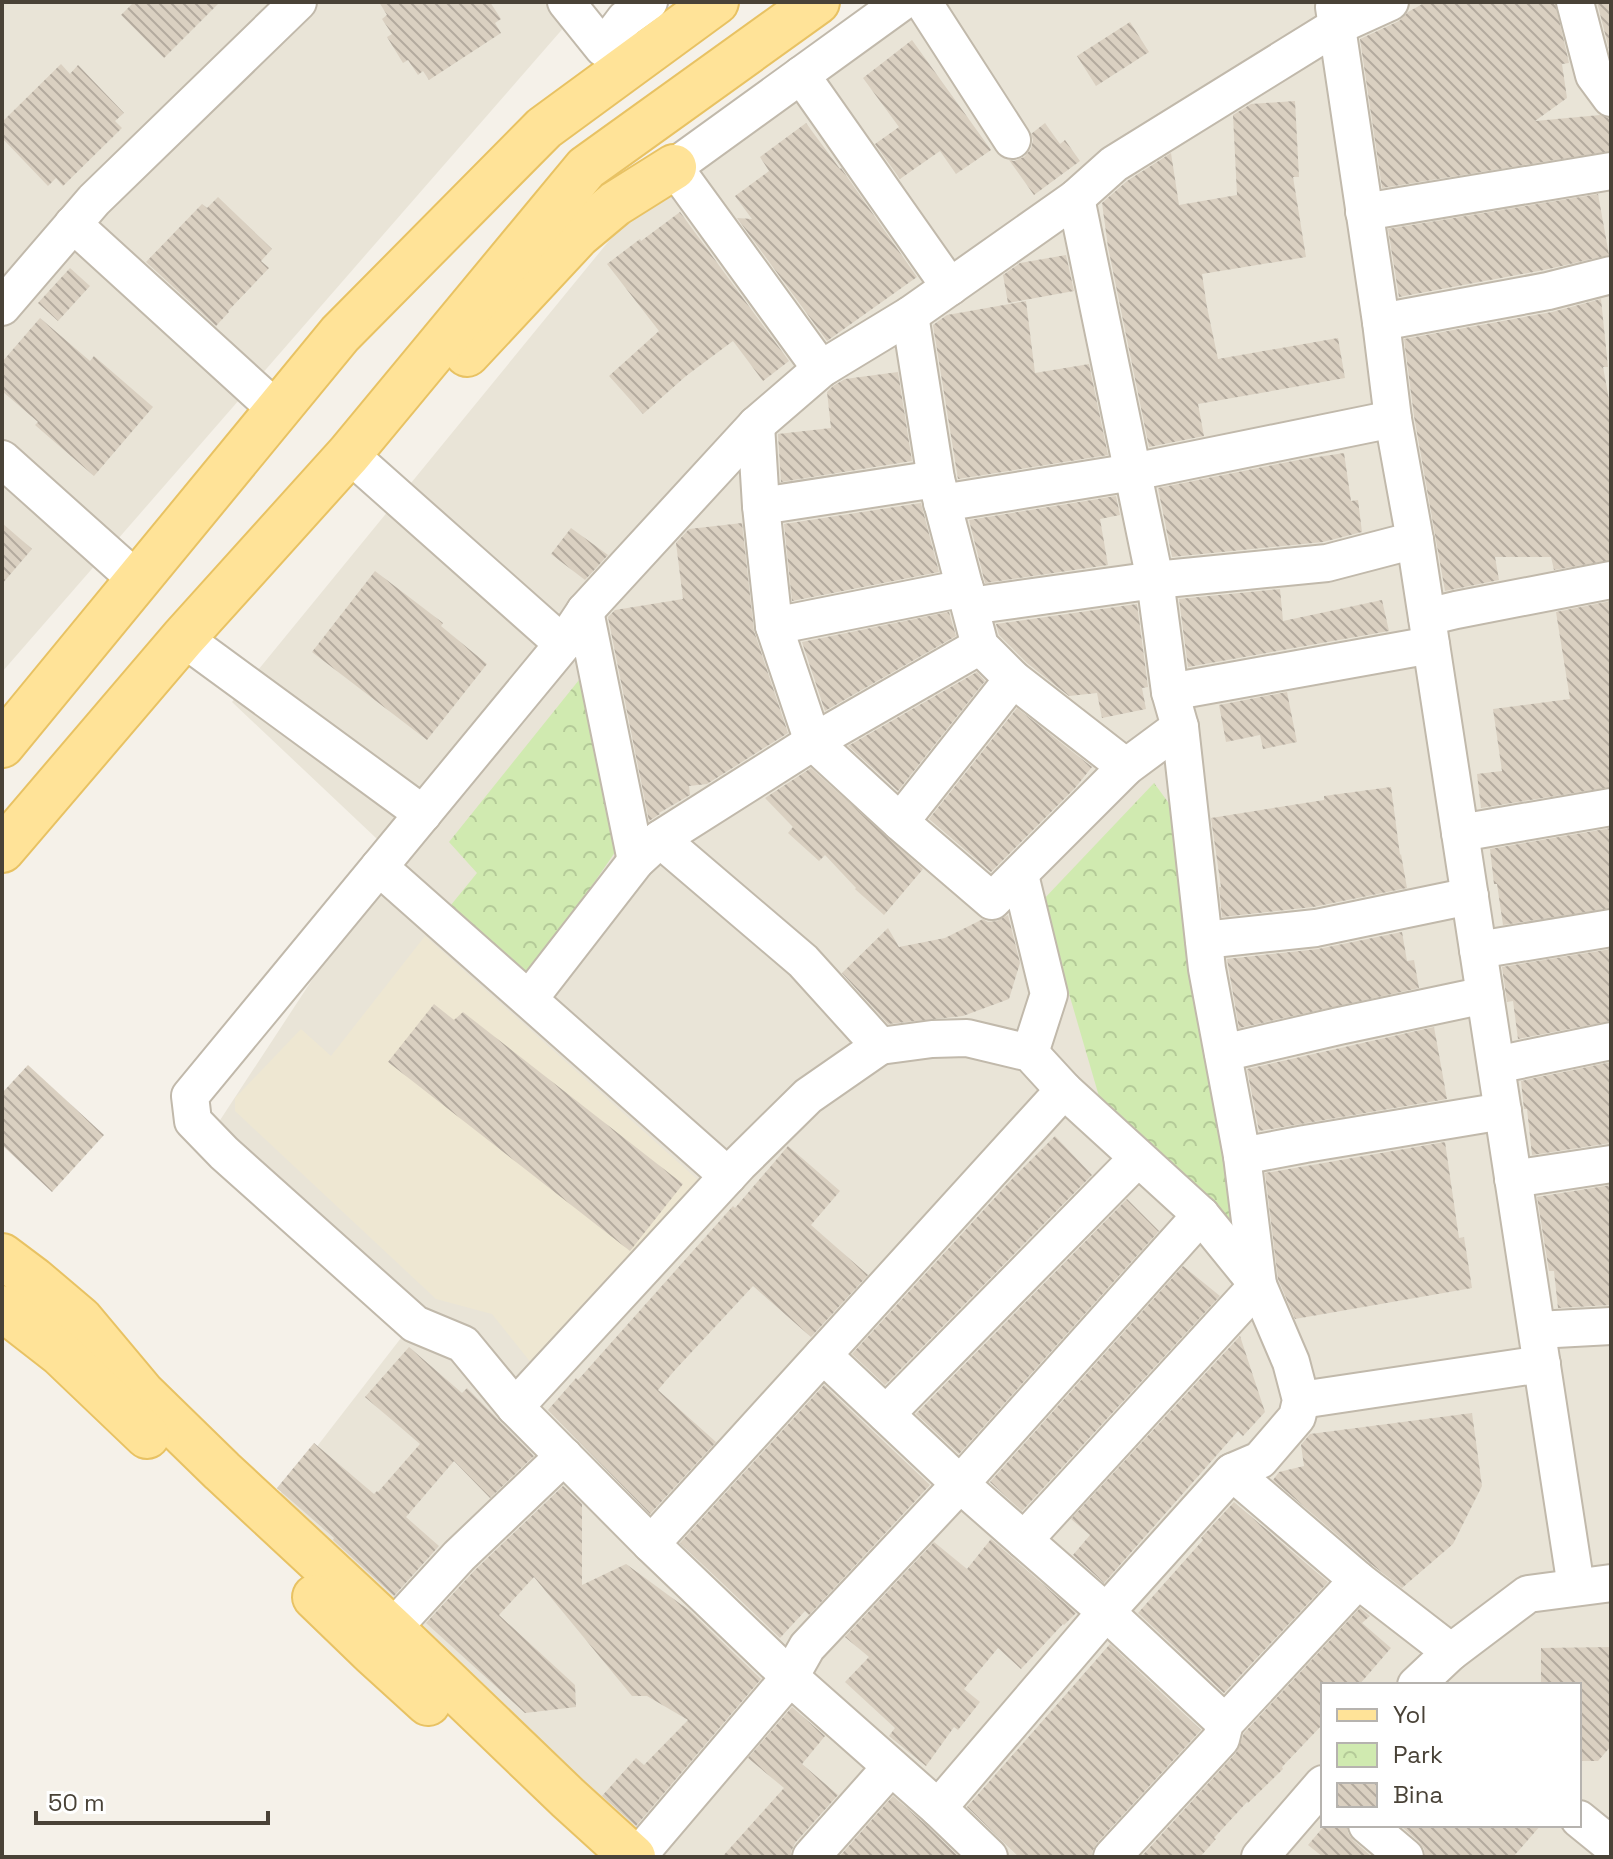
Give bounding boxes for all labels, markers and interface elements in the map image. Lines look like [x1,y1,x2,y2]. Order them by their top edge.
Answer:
legend [1321,1683,1581,1827]
text: Yol [1393,1699,1426,1730]
text: Park [1393,1739,1443,1770]
scale bar [36,1775,268,1825]
text: Bina [1393,1779,1443,1810]
text: 50 m [48,1787,105,1818]

